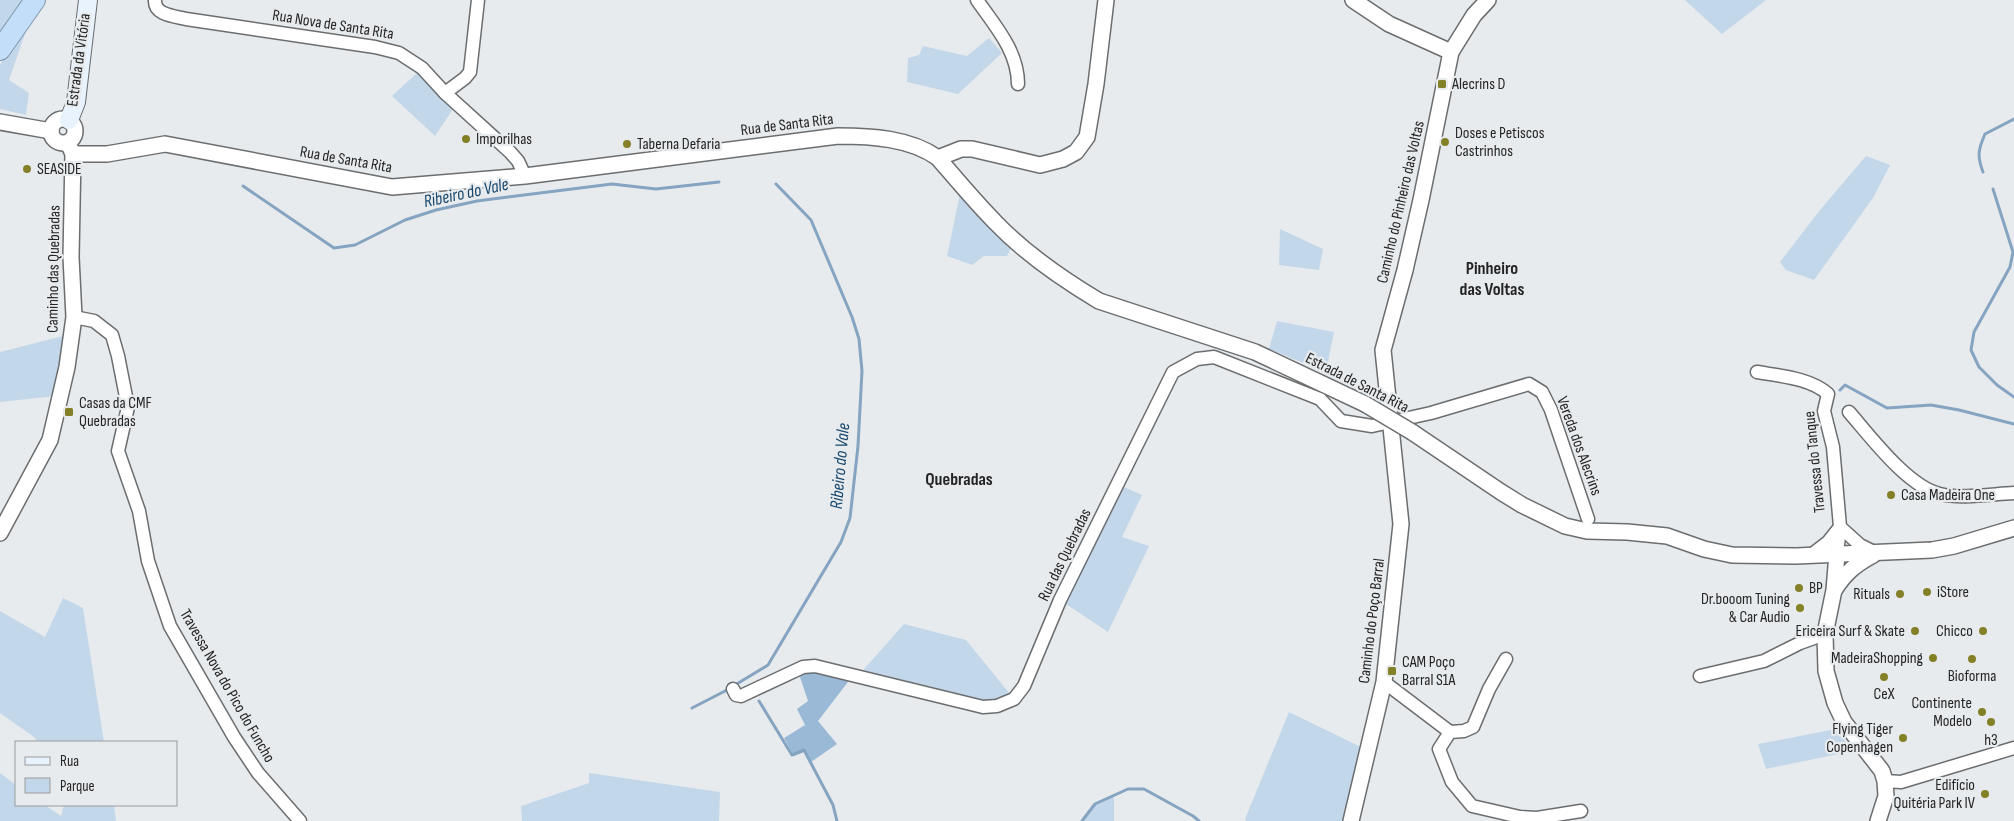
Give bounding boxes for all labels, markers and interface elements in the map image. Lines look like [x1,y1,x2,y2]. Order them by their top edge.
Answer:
street label: Rua Nova de Santa Rita [271,6,395,44]
street label: Estrada da Vitória [63,12,95,108]
place label: Alecrins D [1451,75,1505,94]
marker: Alecrins D [1436,78,1448,90]
street label: Rua de Santa Rita [740,110,834,140]
street label: Caminho do Pinheiro das Voltas [1373,119,1429,285]
place label: Doses e Petiscos Castrinhos [1455,124,1545,161]
place label: Imporilhas [476,130,532,149]
marker: Imporilhas [460,133,472,145]
place label: Taberna Defaria [637,135,720,154]
marker: Doses e Petiscos Castrinhos [1439,136,1451,148]
marker: Taberna Defaria [621,138,633,150]
street label: Rua de Santa Rita [298,143,394,177]
place label: SEASIDE [37,160,82,179]
marker: SEASIDE [21,163,33,175]
water label: Ribeiro do Vale [422,174,510,212]
street label: Caminho das Quebradas [43,205,65,333]
district label: Pinheiro das Voltas [1460,258,1524,300]
street label: Estrada de Santa Rita [1302,349,1412,417]
place label: Casas da CMF Quebradas [79,394,152,431]
street label: Vereda dos Alecrins [1552,394,1606,498]
marker: Casas da CMF Quebradas [63,406,75,418]
street label: Travessa do Tanque [1800,410,1830,514]
water label: Ribeiro do Vale [826,422,854,510]
district label: Quebradas [925,469,993,490]
place label: Casa Madeira One [1901,486,1995,505]
marker: Casa Madeira One [1885,489,1897,501]
street label: Rua das Quebradas [1034,505,1096,604]
street label: Caminho do Poço Barral [1355,557,1389,685]
place label: BP [1809,579,1823,598]
marker: BP [1793,582,1805,594]
place label: iStore [1937,583,1969,602]
place label: Rituals [1853,585,1890,604]
marker: iStore [1921,586,1933,598]
marker: Rituals [1894,588,1906,600]
place label: Dr.booom Tuning & Car Audio [1701,590,1790,627]
marker: Dr.booom Tuning & Car Audio [1794,602,1806,614]
street label: Travessa Nova do Pico do Funcho [175,606,279,766]
place label: Ericeira Surf & Skate [1796,622,1905,641]
place label: Chicco [1936,622,1973,641]
marker: Ericeira Surf & Skate [1909,625,1921,637]
marker: Chicco [1977,625,1989,637]
place label: MadeiraShopping [1831,649,1923,668]
marker: MadeiraShopping [1927,652,1939,664]
place label: CAM Poço Barral S1A [1402,653,1455,690]
marker: Bioforma [1966,653,1978,665]
marker: CAM Poço Barral S1A [1386,665,1398,677]
place label: Bioforma [1948,667,1996,686]
marker: CeX [1878,671,1890,683]
place label: CeX [1874,685,1895,704]
place label: Continente Modelo [1912,694,1972,731]
marker: Continente Modelo [1976,706,1988,718]
marker: h3 [1985,716,1997,728]
place label: Flying Tiger Copenhagen [1826,720,1893,757]
place label: h3 [1984,731,1998,750]
marker: Flying Tiger Copenhagen [1897,732,1909,744]
legend [15,741,178,806]
text: Rua [60,752,79,771]
place label: Edifício Quitéria Park IV [1894,776,1976,813]
text: Parque [60,777,95,796]
marker: Edifício Quitéria Park IV [1979,788,1991,800]

